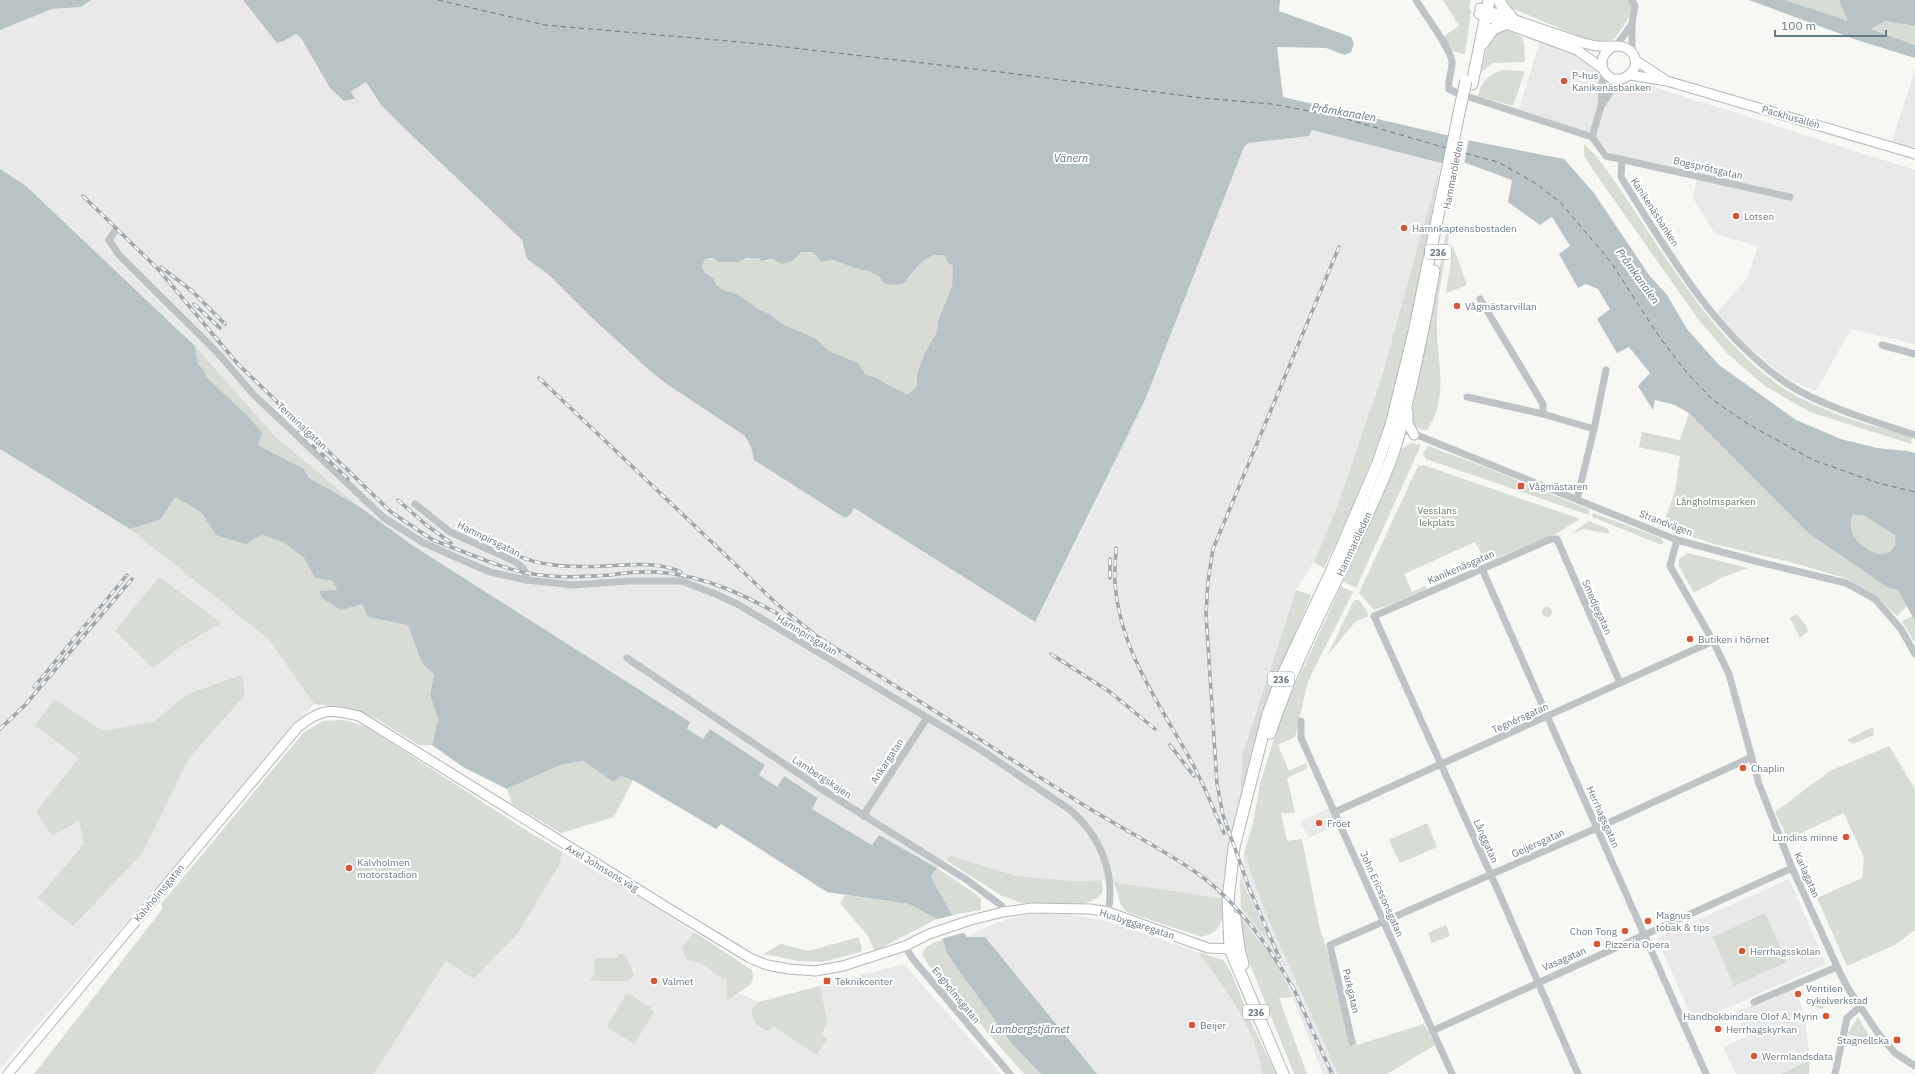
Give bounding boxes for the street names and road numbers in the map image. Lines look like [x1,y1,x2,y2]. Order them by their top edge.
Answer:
street label: Packhusallén [1760,103,1822,131]
street label: Hammaröleden [1440,140,1466,210]
street label: Bogsprötsgatan [1672,154,1744,182]
street label: Kanikenäsbanken [1628,175,1682,249]
road number: 236 [1425,245,1451,259]
street label: Terminalgatan [274,399,330,453]
street label: Strandvägen [1637,507,1695,539]
street label: Hammaröleden [1333,510,1375,578]
street label: Hamnpirsgatan [455,518,523,560]
street label: Kanikenäsgatan [1426,547,1496,587]
street label: Smedjegatan [1579,577,1615,637]
street label: Hamnpirsgatan [774,612,840,658]
road number: 236 [1268,672,1294,686]
street label: Tegnérsgatan [1490,700,1550,736]
street label: Ankargatan [868,736,906,786]
street label: Lambergskajen [790,753,854,801]
street label: Herrhagsgatan [1584,784,1622,850]
street label: Långgatan [1471,817,1501,865]
street label: Geijersgatan [1510,826,1566,860]
street label: Axel Johnsons väg [563,841,641,895]
street label: John Ericssonsgatan [1357,849,1407,939]
street label: Karlagatan [1791,850,1823,900]
street label: Kalvholmsgatan [131,861,187,925]
street label: Husbyggaregatan [1098,906,1176,942]
street label: Vasagatan [1540,944,1588,974]
street label: Engholmsgatan [929,964,983,1026]
street label: Parkgatan [1340,967,1362,1015]
road number: 236 [1243,1005,1269,1019]

